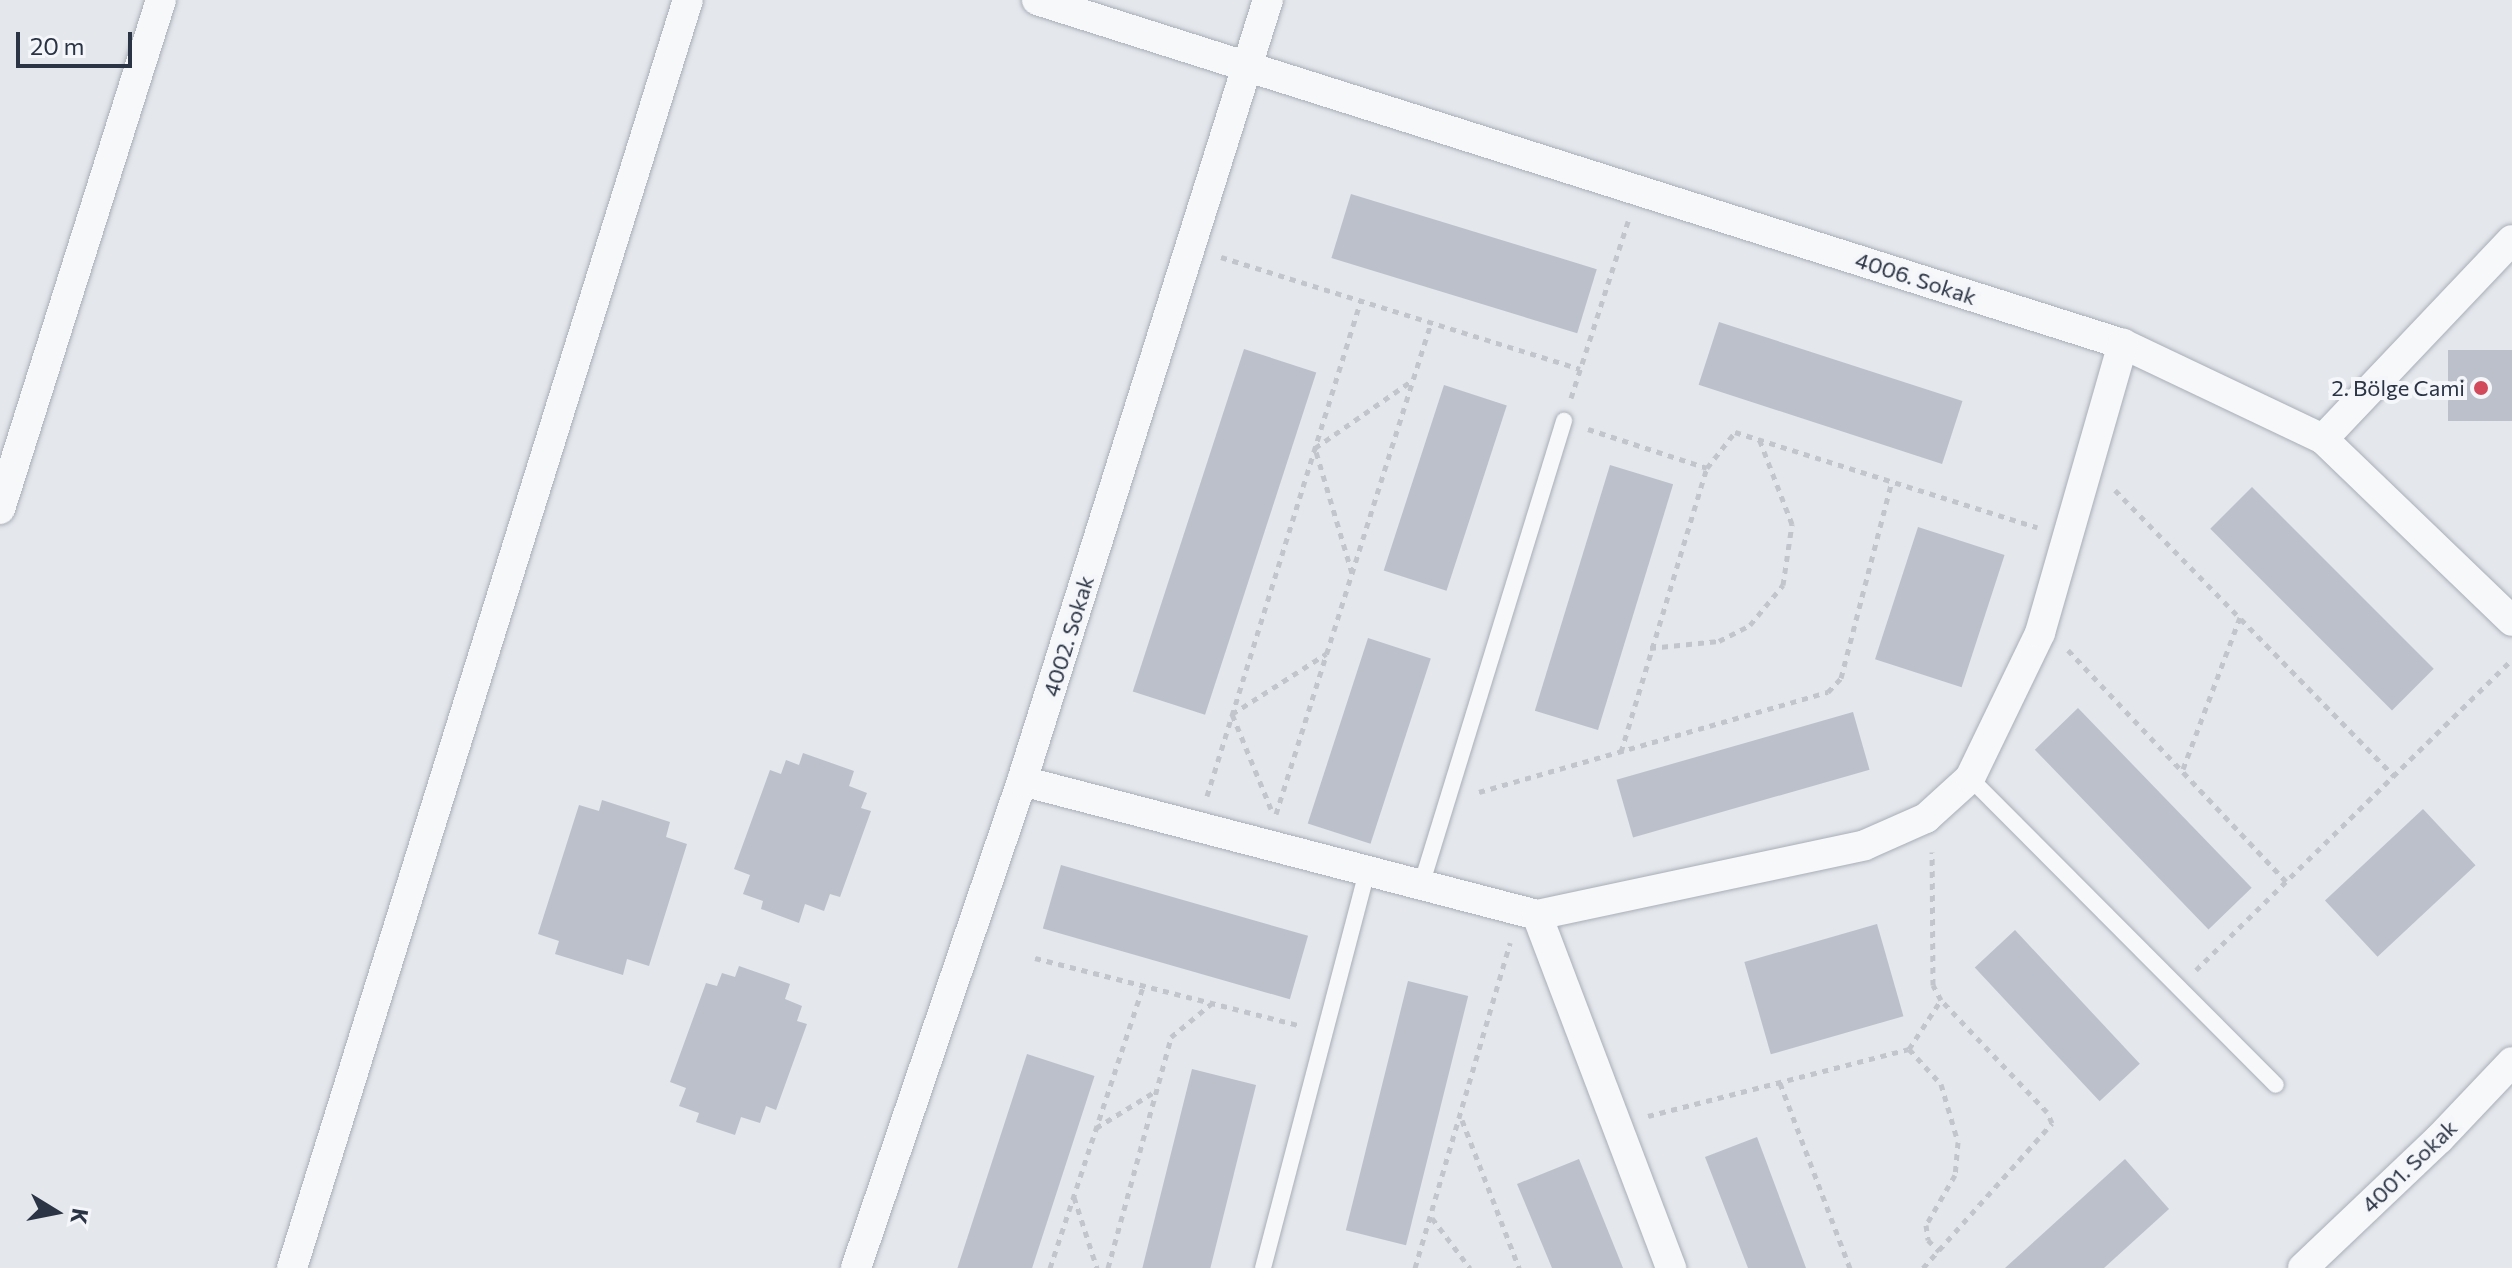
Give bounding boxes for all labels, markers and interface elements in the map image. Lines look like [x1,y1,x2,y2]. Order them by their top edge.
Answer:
scale bar [20,16,136,66]
text: 20 m [30,31,84,60]
street label: 4006. Sokak [1852,246,1980,310]
place label: 2. Bölge Cami [2332,375,2465,401]
marker: 2. Bölge Cami [2472,379,2490,397]
street label: 4002. Sokak [1037,572,1099,700]
street label: 4001. Sokak [2356,1114,2462,1218]
north arrow [16,1172,96,1252]
text: K [65,1206,95,1226]

